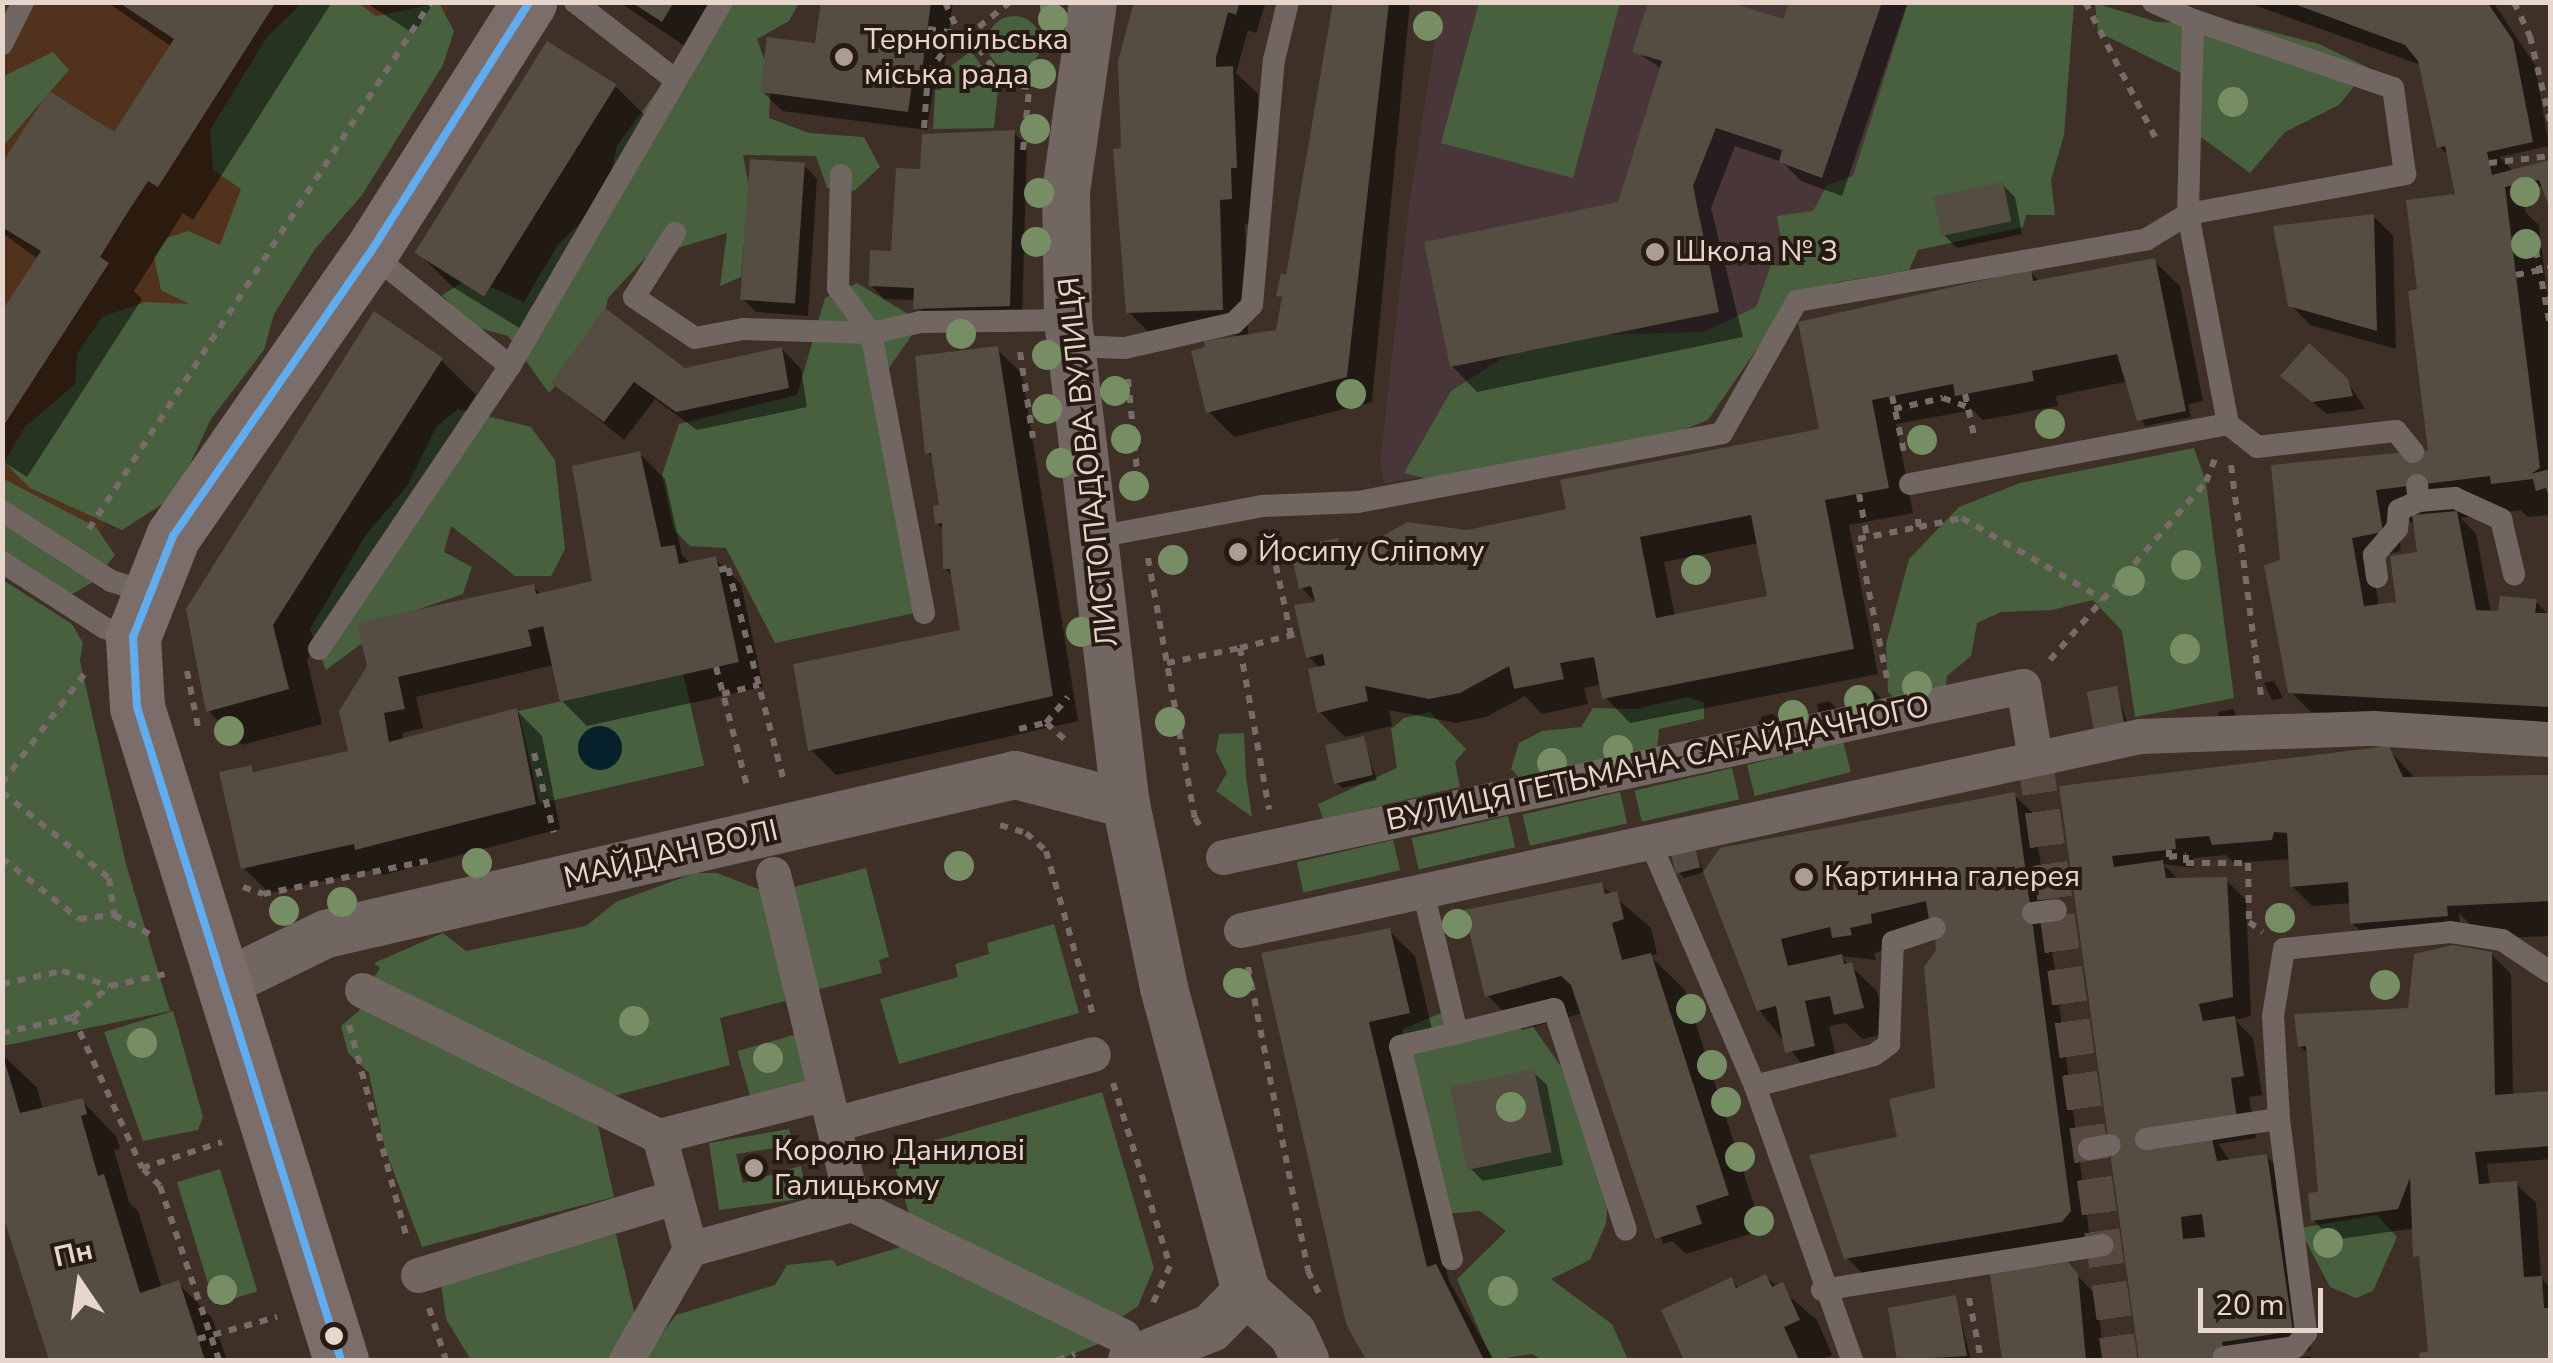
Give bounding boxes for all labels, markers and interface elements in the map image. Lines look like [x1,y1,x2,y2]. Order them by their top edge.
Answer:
place label: Тернопільська міська рада [864,22,1069,92]
marker: Тернопільська міська рада [833,46,855,68]
place label: Школа № 3 [1675,234,1838,270]
marker: Школа № 3 [1644,241,1666,263]
street label: ЛИСТОПАДОВА ВУЛИЦЯ [1052,275,1126,649]
place label: Йосипу Сліпому [1258,534,1484,570]
marker: Йосипу Сліпому [1227,541,1249,563]
street label: ВУЛИЦЯ ГЕТЬМАНА САГАЙДАЧНОГО [1383,689,1933,839]
street label: МАЙДАН ВОЛІ [560,813,782,897]
place label: Картинна галерея [1824,859,2080,895]
marker: Картинна галерея [1793,866,1815,888]
place label: Королю Данилові Галицькому [774,1133,1025,1204]
marker: Королю Данилові Галицькому [743,1157,765,1179]
text: Пн [50,1231,96,1277]
north arrow [30,1233,130,1333]
scale bar [2203,1268,2328,1330]
text: 20 m [2215,1285,2284,1326]
unlabelled marker [324,1326,344,1346]

